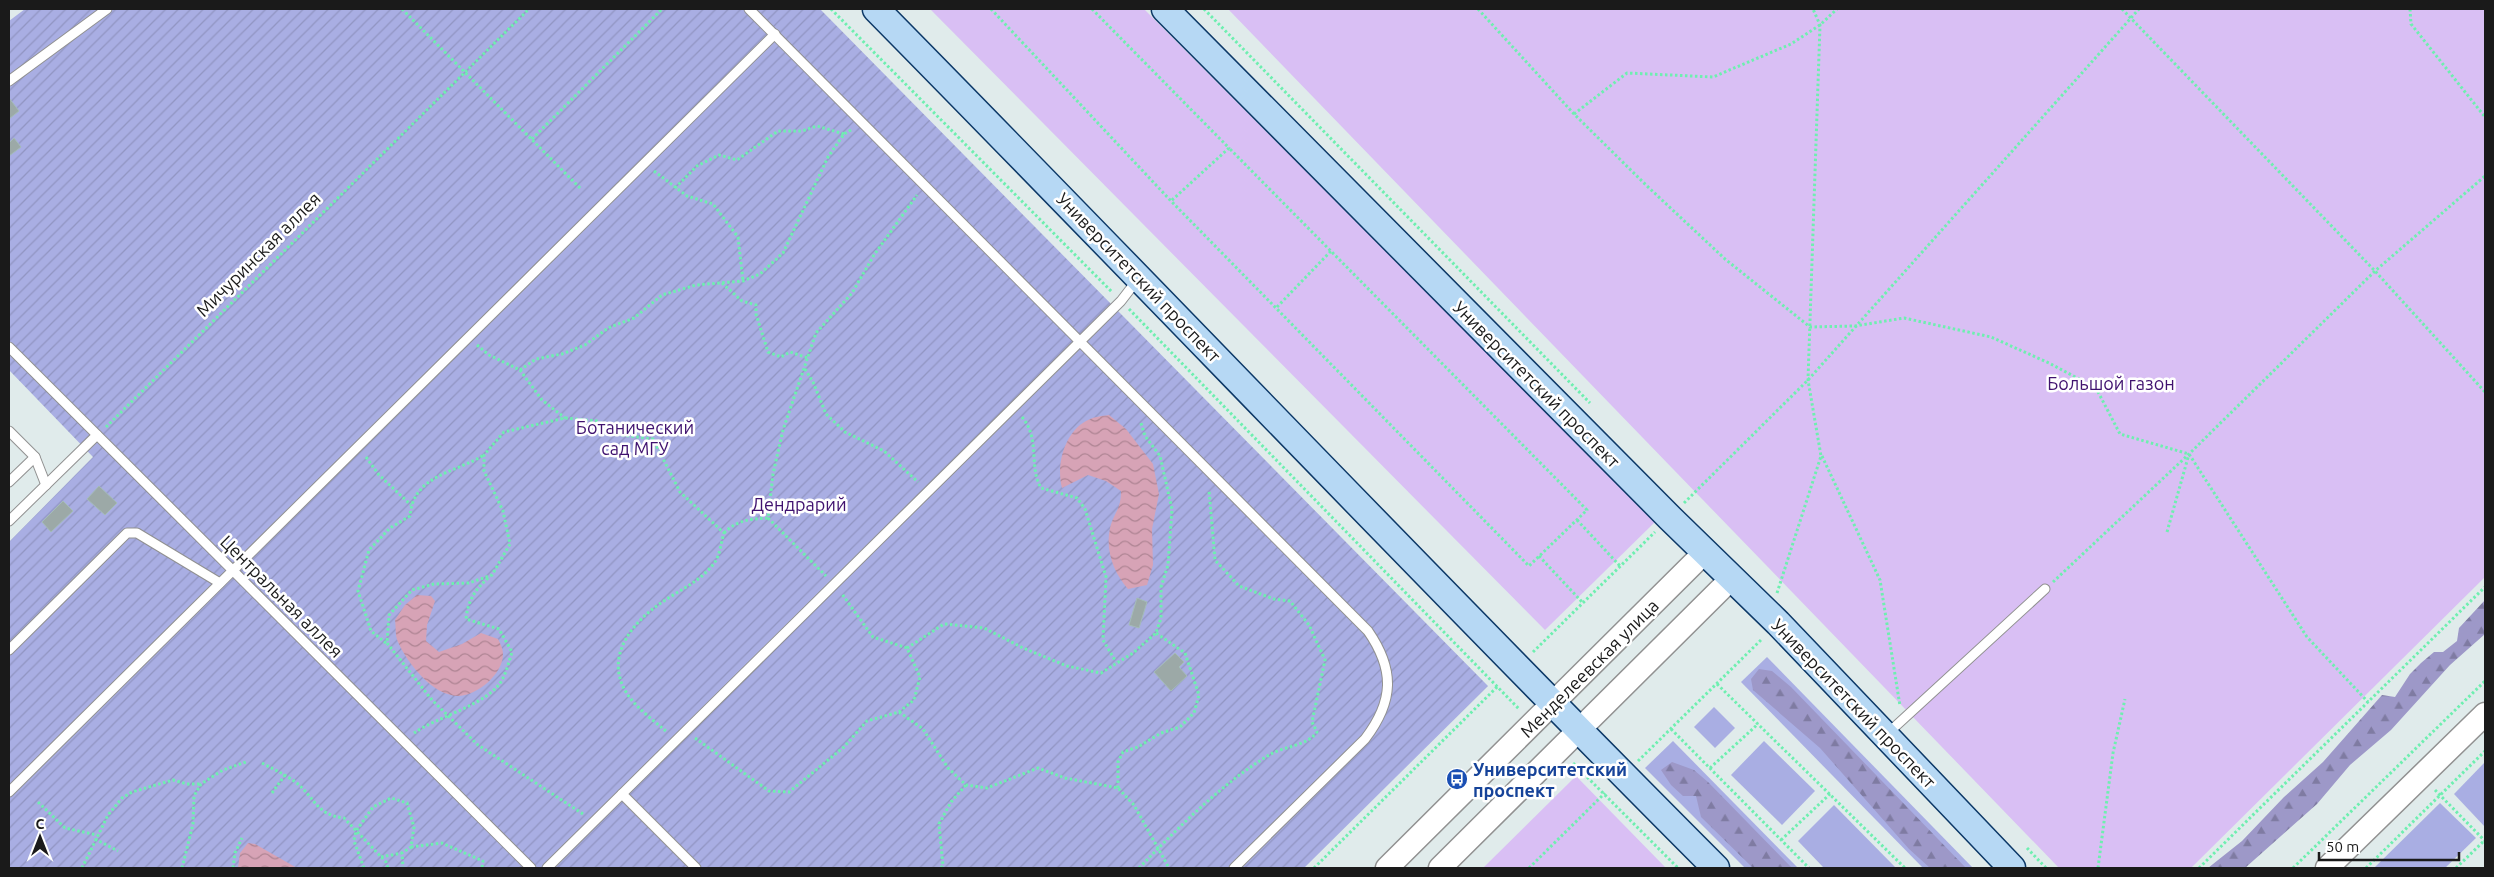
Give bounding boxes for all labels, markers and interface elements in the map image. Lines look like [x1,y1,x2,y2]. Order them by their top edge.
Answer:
street label: Мичуринская аллея [192,188,324,320]
street label: Университетский проспект [1053,188,1225,366]
street label: Университетский проспект [1450,297,1624,471]
park label: Большой газон [2047,373,2175,393]
park label: Ботанический сад МГУ [576,417,694,458]
park label: Дендрарий [751,494,847,514]
street label: Центральная аллея [217,531,347,661]
street label: Менделеевская улица [1516,595,1662,741]
street label: Университетский проспект [1768,614,1940,792]
place label: Университетский проспект [1473,759,1627,800]
bus stop icon: Университетский проспект [1445,767,1469,791]
north arrow [15,812,65,862]
text: С [36,816,45,832]
scale bar [2319,830,2459,862]
text: 50 m [2326,838,2359,855]

